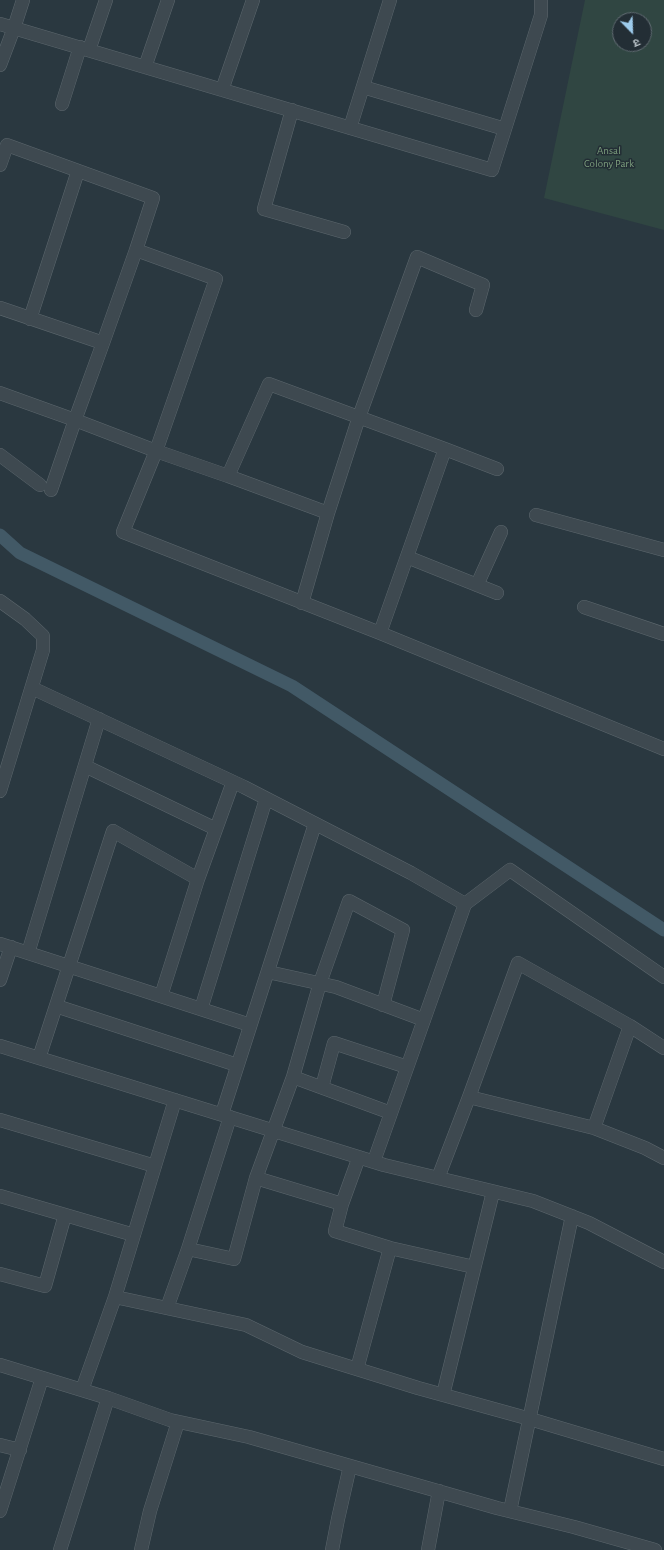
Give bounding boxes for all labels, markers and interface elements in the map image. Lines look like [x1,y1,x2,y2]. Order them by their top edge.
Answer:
north arrow [612,12,652,52]
text: उ [631,36,642,49]
park label: Ansal Colony Park [584,144,634,170]

